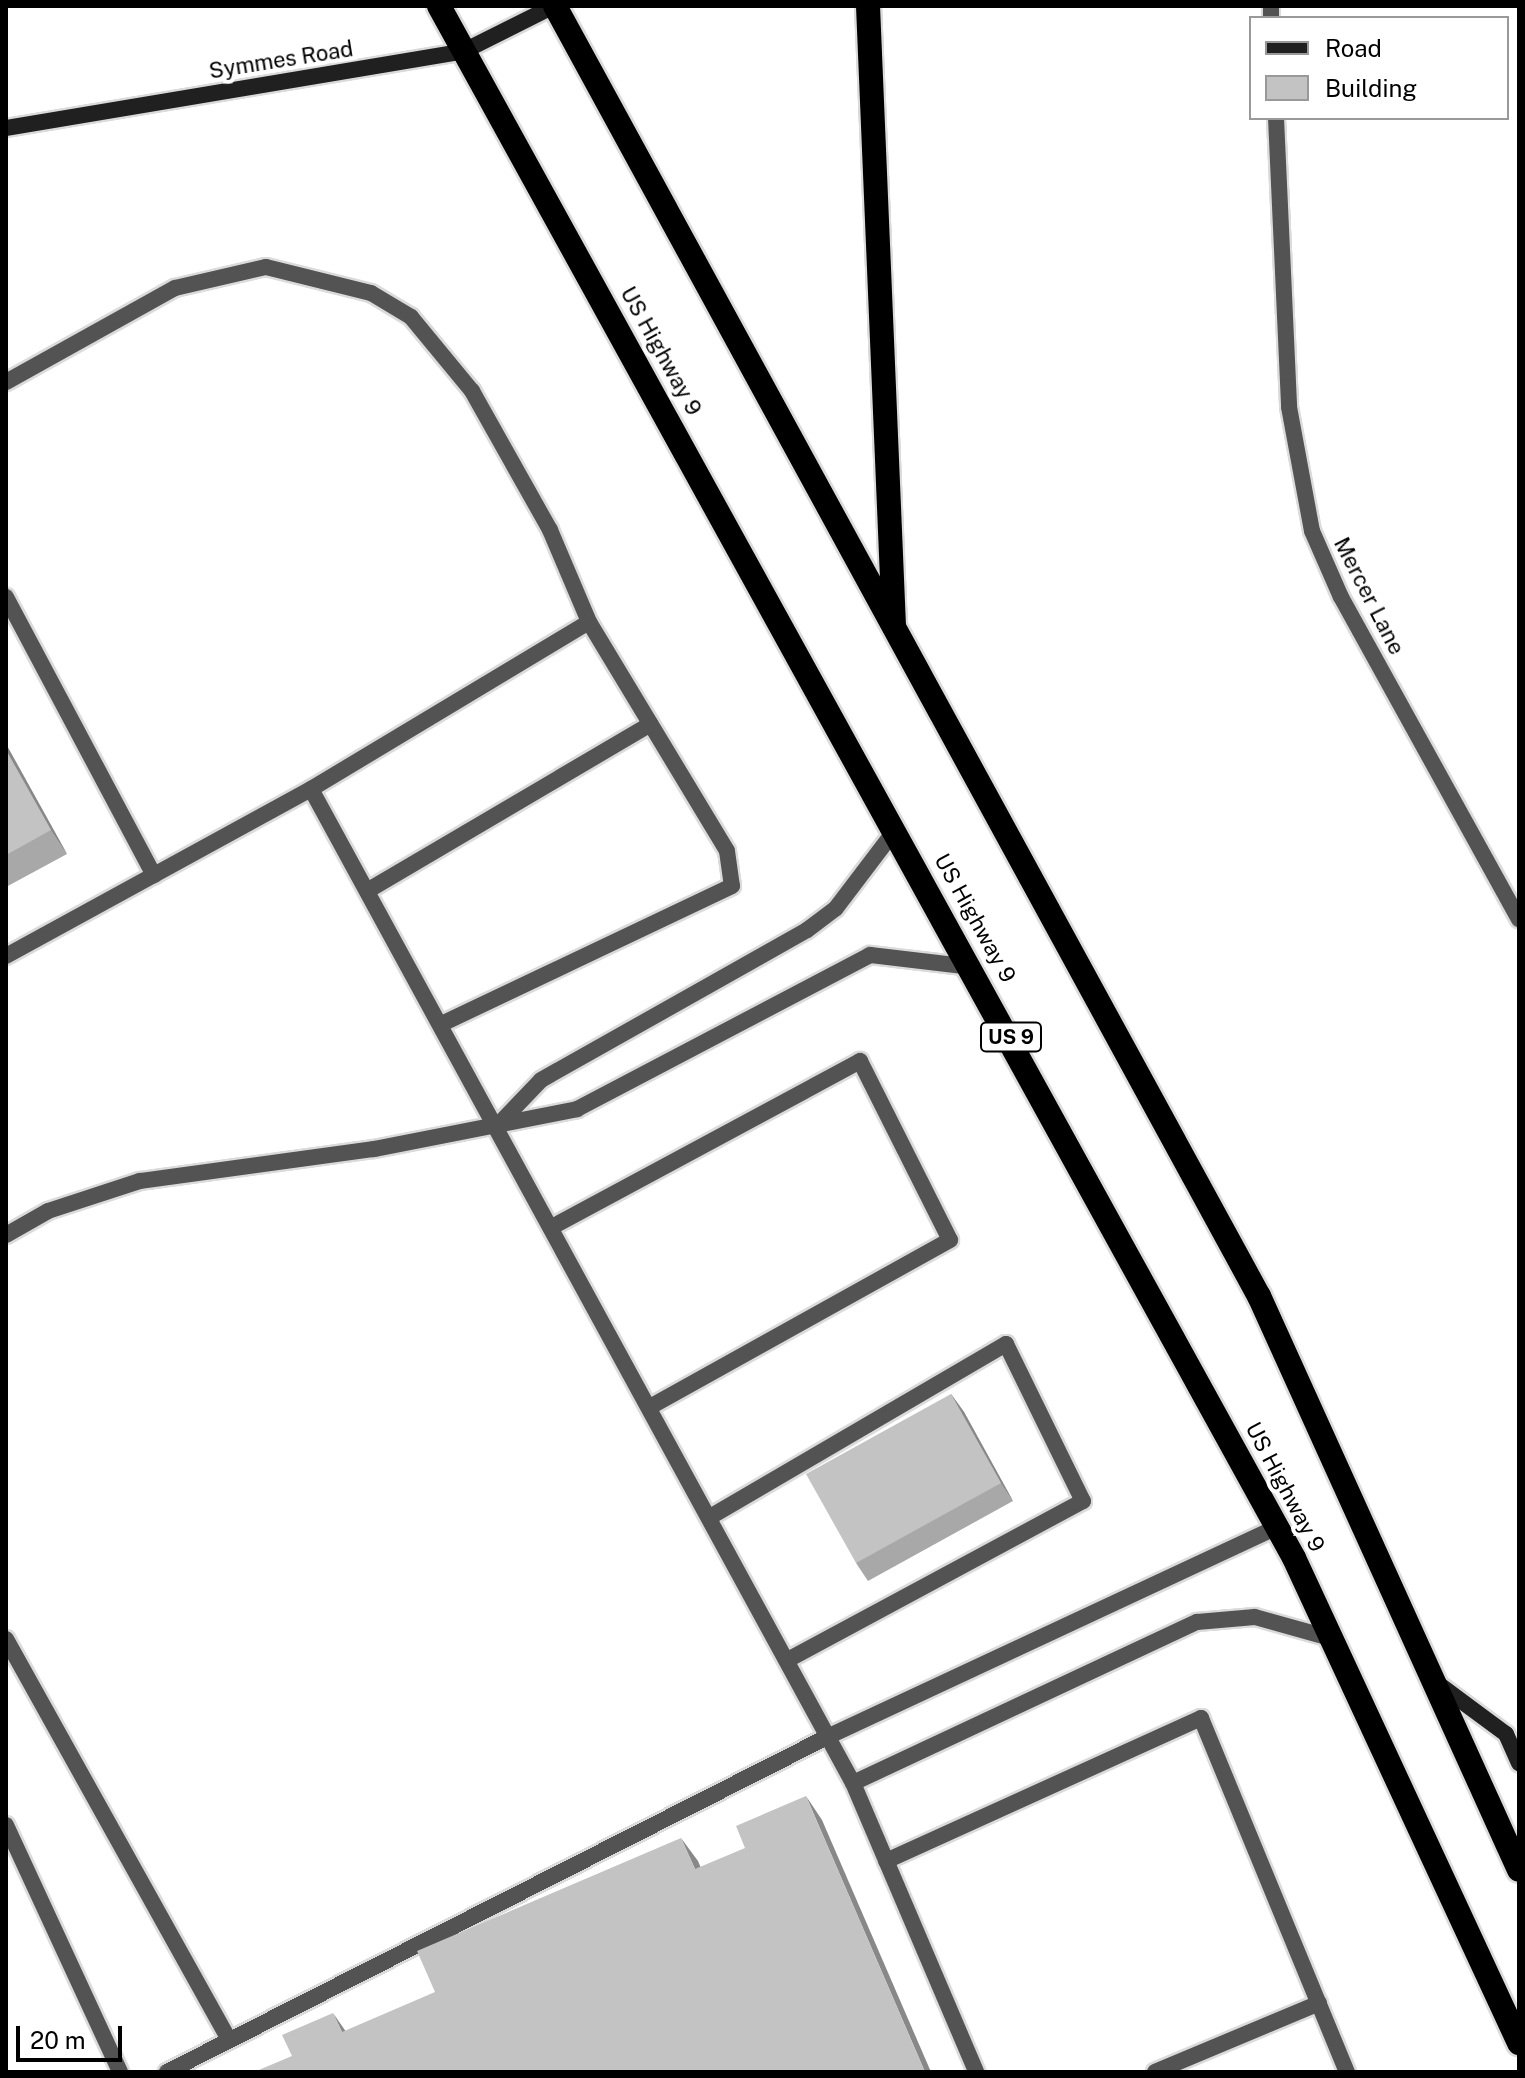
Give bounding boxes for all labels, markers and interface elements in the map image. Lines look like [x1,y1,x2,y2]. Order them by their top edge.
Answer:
legend [1249,16,1509,120]
text: Road [1325,34,1382,62]
street label: Symmes Road [207,36,355,84]
text: Building [1325,74,1417,102]
street label: US Highway 9 [615,282,707,420]
street label: Mercer Lane [1328,533,1410,659]
street label: US Highway 9 [929,849,1021,987]
road number: US 9 [979,1021,1043,1053]
street label: US Highway 9 [1240,1418,1330,1556]
scale bar [20,2010,126,2060]
text: 20 m [30,2026,86,2054]

